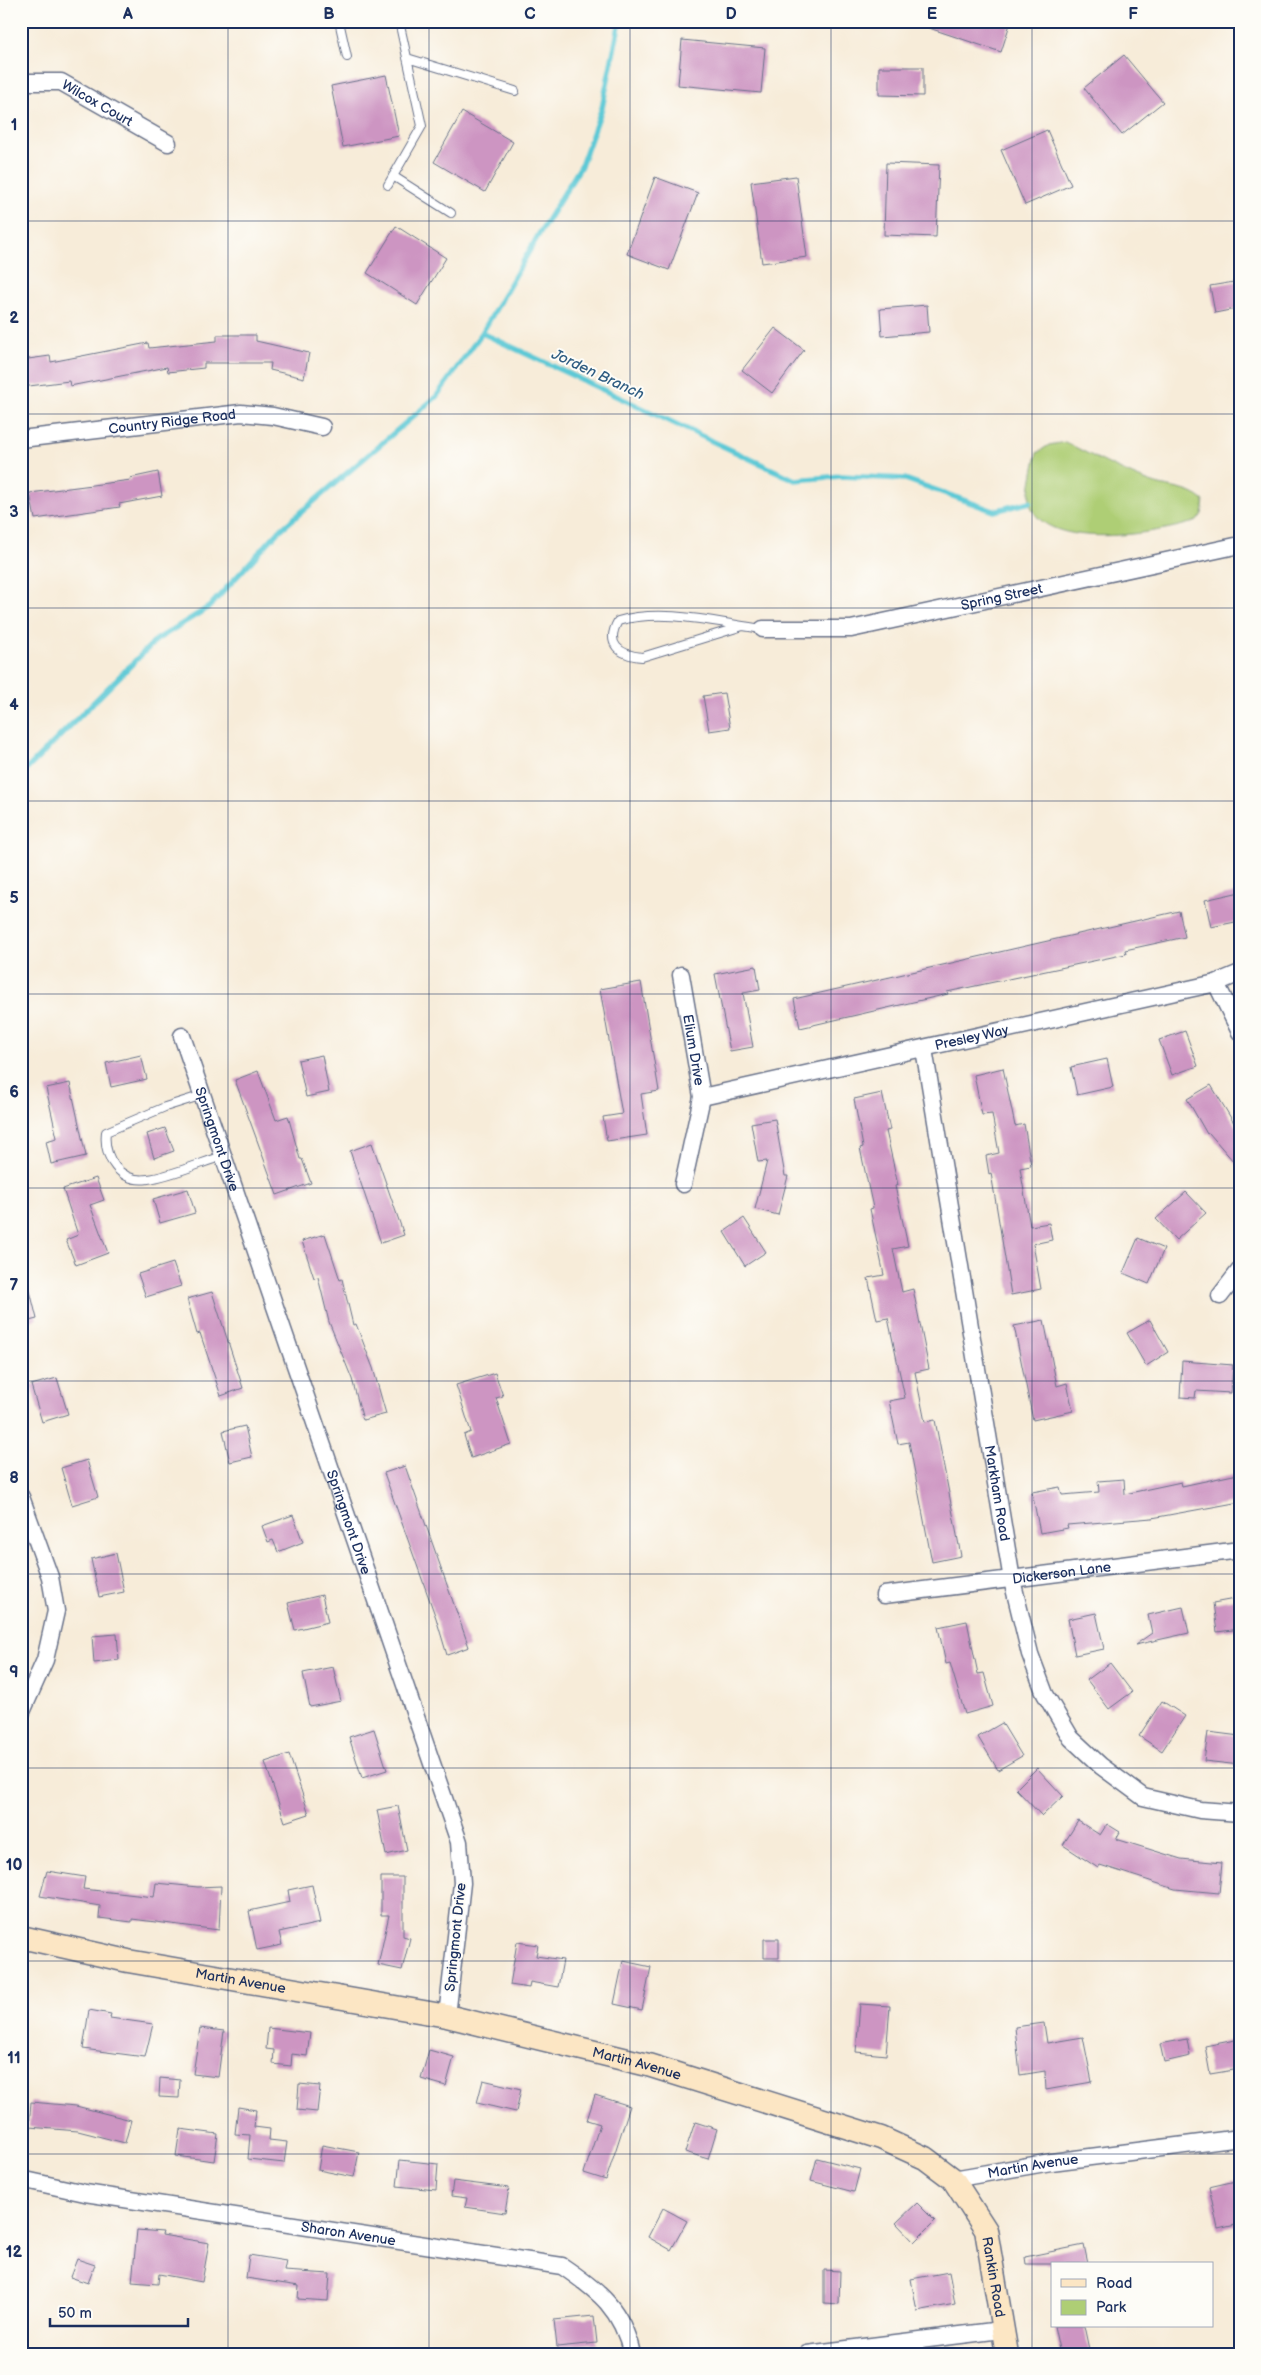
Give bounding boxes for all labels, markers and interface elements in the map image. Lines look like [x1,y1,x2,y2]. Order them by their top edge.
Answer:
text: A [122,5,133,24]
text: B [323,5,335,24]
text: C [524,5,536,24]
text: D [725,5,737,24]
text: E [927,5,937,24]
text: F [1128,5,1138,24]
street label: Wilcox Court [59,76,136,130]
text: 1 [11,116,17,135]
text: 2 [9,309,19,328]
water label: Jorden Branch [548,344,647,404]
street label: Country Ridge Road [107,406,237,438]
text: 3 [9,503,19,522]
street label: Spring Street [959,580,1045,614]
text: 4 [9,696,19,715]
text: 5 [9,889,19,908]
street label: Elium Drive [679,1013,708,1087]
street label: Presley Way [933,1021,1011,1054]
text: 6 [9,1083,19,1102]
street label: Springmont Drive [191,1085,243,1194]
text: 7 [10,1276,19,1295]
street label: Markham Road [981,1444,1013,1542]
street label: Springmont Drive [323,1468,374,1577]
text: 8 [9,1469,19,1488]
street label: Dickerson Lane [1011,1558,1112,1588]
text: 9 [9,1663,19,1682]
text: 10 [6,1856,22,1875]
street label: Springmont Drive [441,1882,470,1992]
street label: Martin Avenue [194,1965,287,1997]
street label: Martin Avenue [590,2044,683,2084]
text: 11 [7,2049,21,2068]
street label: Martin Avenue [986,2151,1079,2182]
street label: Sharon Avenue [300,2218,397,2249]
street label: Rankin Road [978,2235,1009,2319]
text: 12 [6,2243,23,2262]
legend [1051,2262,1214,2328]
text: Road [1096,2274,1132,2293]
scale bar [50,2295,188,2327]
text: Park [1096,2298,1127,2317]
text: 50 m [58,2304,92,2323]

